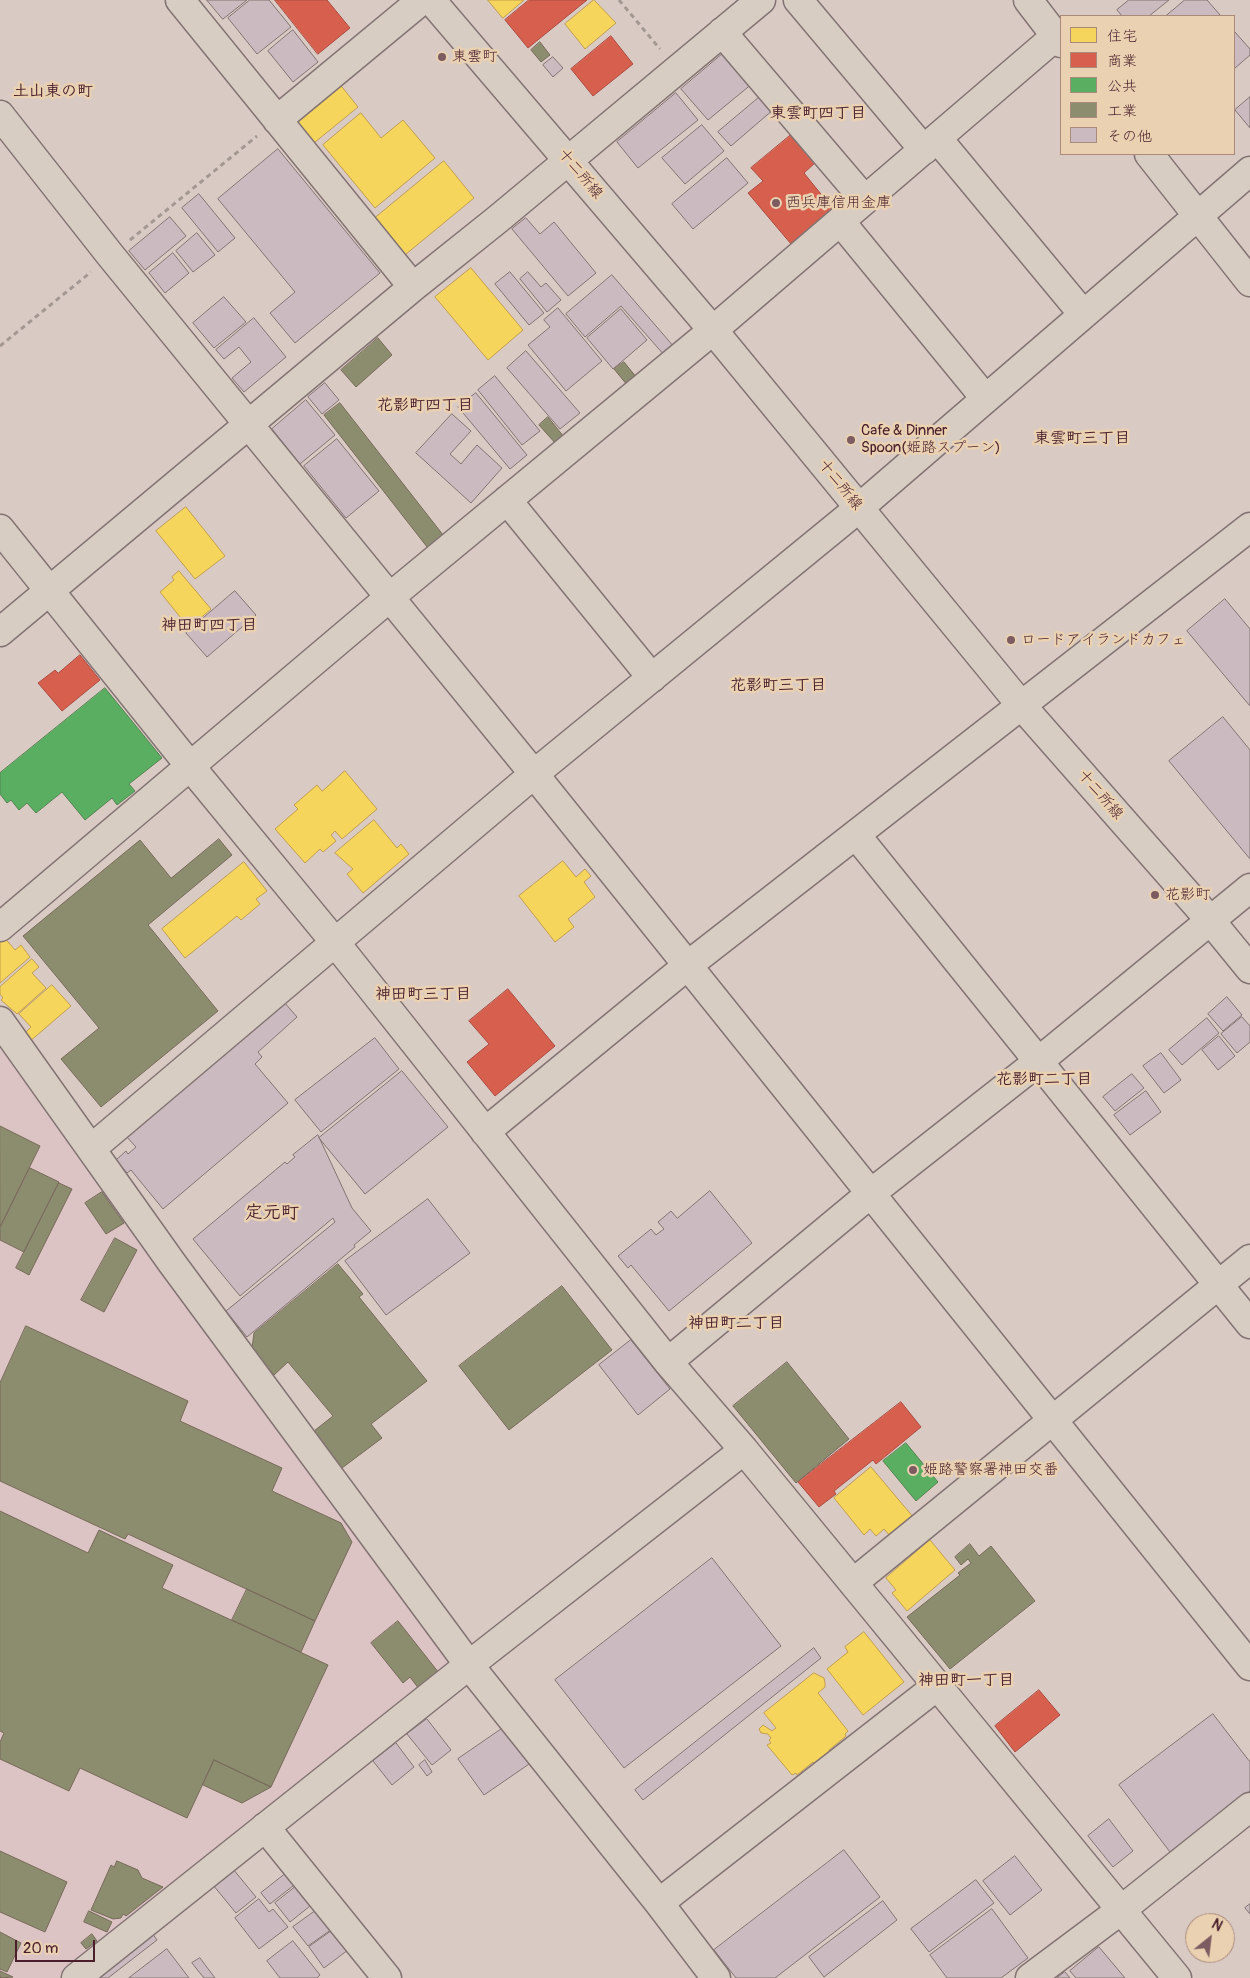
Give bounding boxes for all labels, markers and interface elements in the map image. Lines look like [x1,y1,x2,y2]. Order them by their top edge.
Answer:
legend [1060,15,1235,155]
text: 住宅 [1107,27,1137,46]
place label: 東雲町 [452,48,497,66]
marker: 東雲町 [436,51,448,63]
text: 商業 [1107,52,1137,71]
text: 公共 [1107,77,1137,96]
district label: 土山東の町 [13,82,93,102]
text: 工業 [1107,102,1137,121]
district label: 東雲町四丁目 [770,104,866,124]
text: その他 [1107,127,1152,146]
street label: 十二所線 [554,145,606,203]
place label: 西兵庫信用金庫 [786,194,891,212]
marker: 西兵庫信用金庫 [770,197,782,209]
district label: 花影町四丁目 [377,396,473,416]
place label: Cafe & Dinner Spoon(姫路スプーン) [861,422,1000,457]
district label: 東雲町三丁目 [1034,429,1130,449]
marker: Cafe & Dinner Spoon(姫路スプーン) [845,434,857,446]
street label: 十二所線 [814,456,866,514]
district label: 神田町四丁目 [161,616,257,636]
place label: ロードアイランドカフェ [1021,631,1186,649]
marker: ロードアイランドカフェ [1005,634,1017,646]
district label: 花影町三丁目 [730,676,826,696]
street label: 十二所線 [1074,766,1126,824]
place label: 花影町 [1165,886,1210,904]
marker: 花影町 [1149,889,1161,901]
district label: 神田町三丁目 [375,985,471,1005]
district label: 花影町二丁目 [996,1070,1092,1090]
district label: 定元町 [245,1202,299,1224]
district label: 神田町二丁目 [688,1314,784,1334]
place label: 姫路警察署神田交番 [923,1461,1058,1479]
marker: 姫路警察署神田交番 [907,1464,919,1476]
district label: 神田町一丁目 [918,1671,1014,1691]
north arrow [1185,1913,1235,1963]
text: N [1209,1916,1225,1935]
scale bar [18,1930,98,1962]
text: 20 m [23,1939,58,1958]

